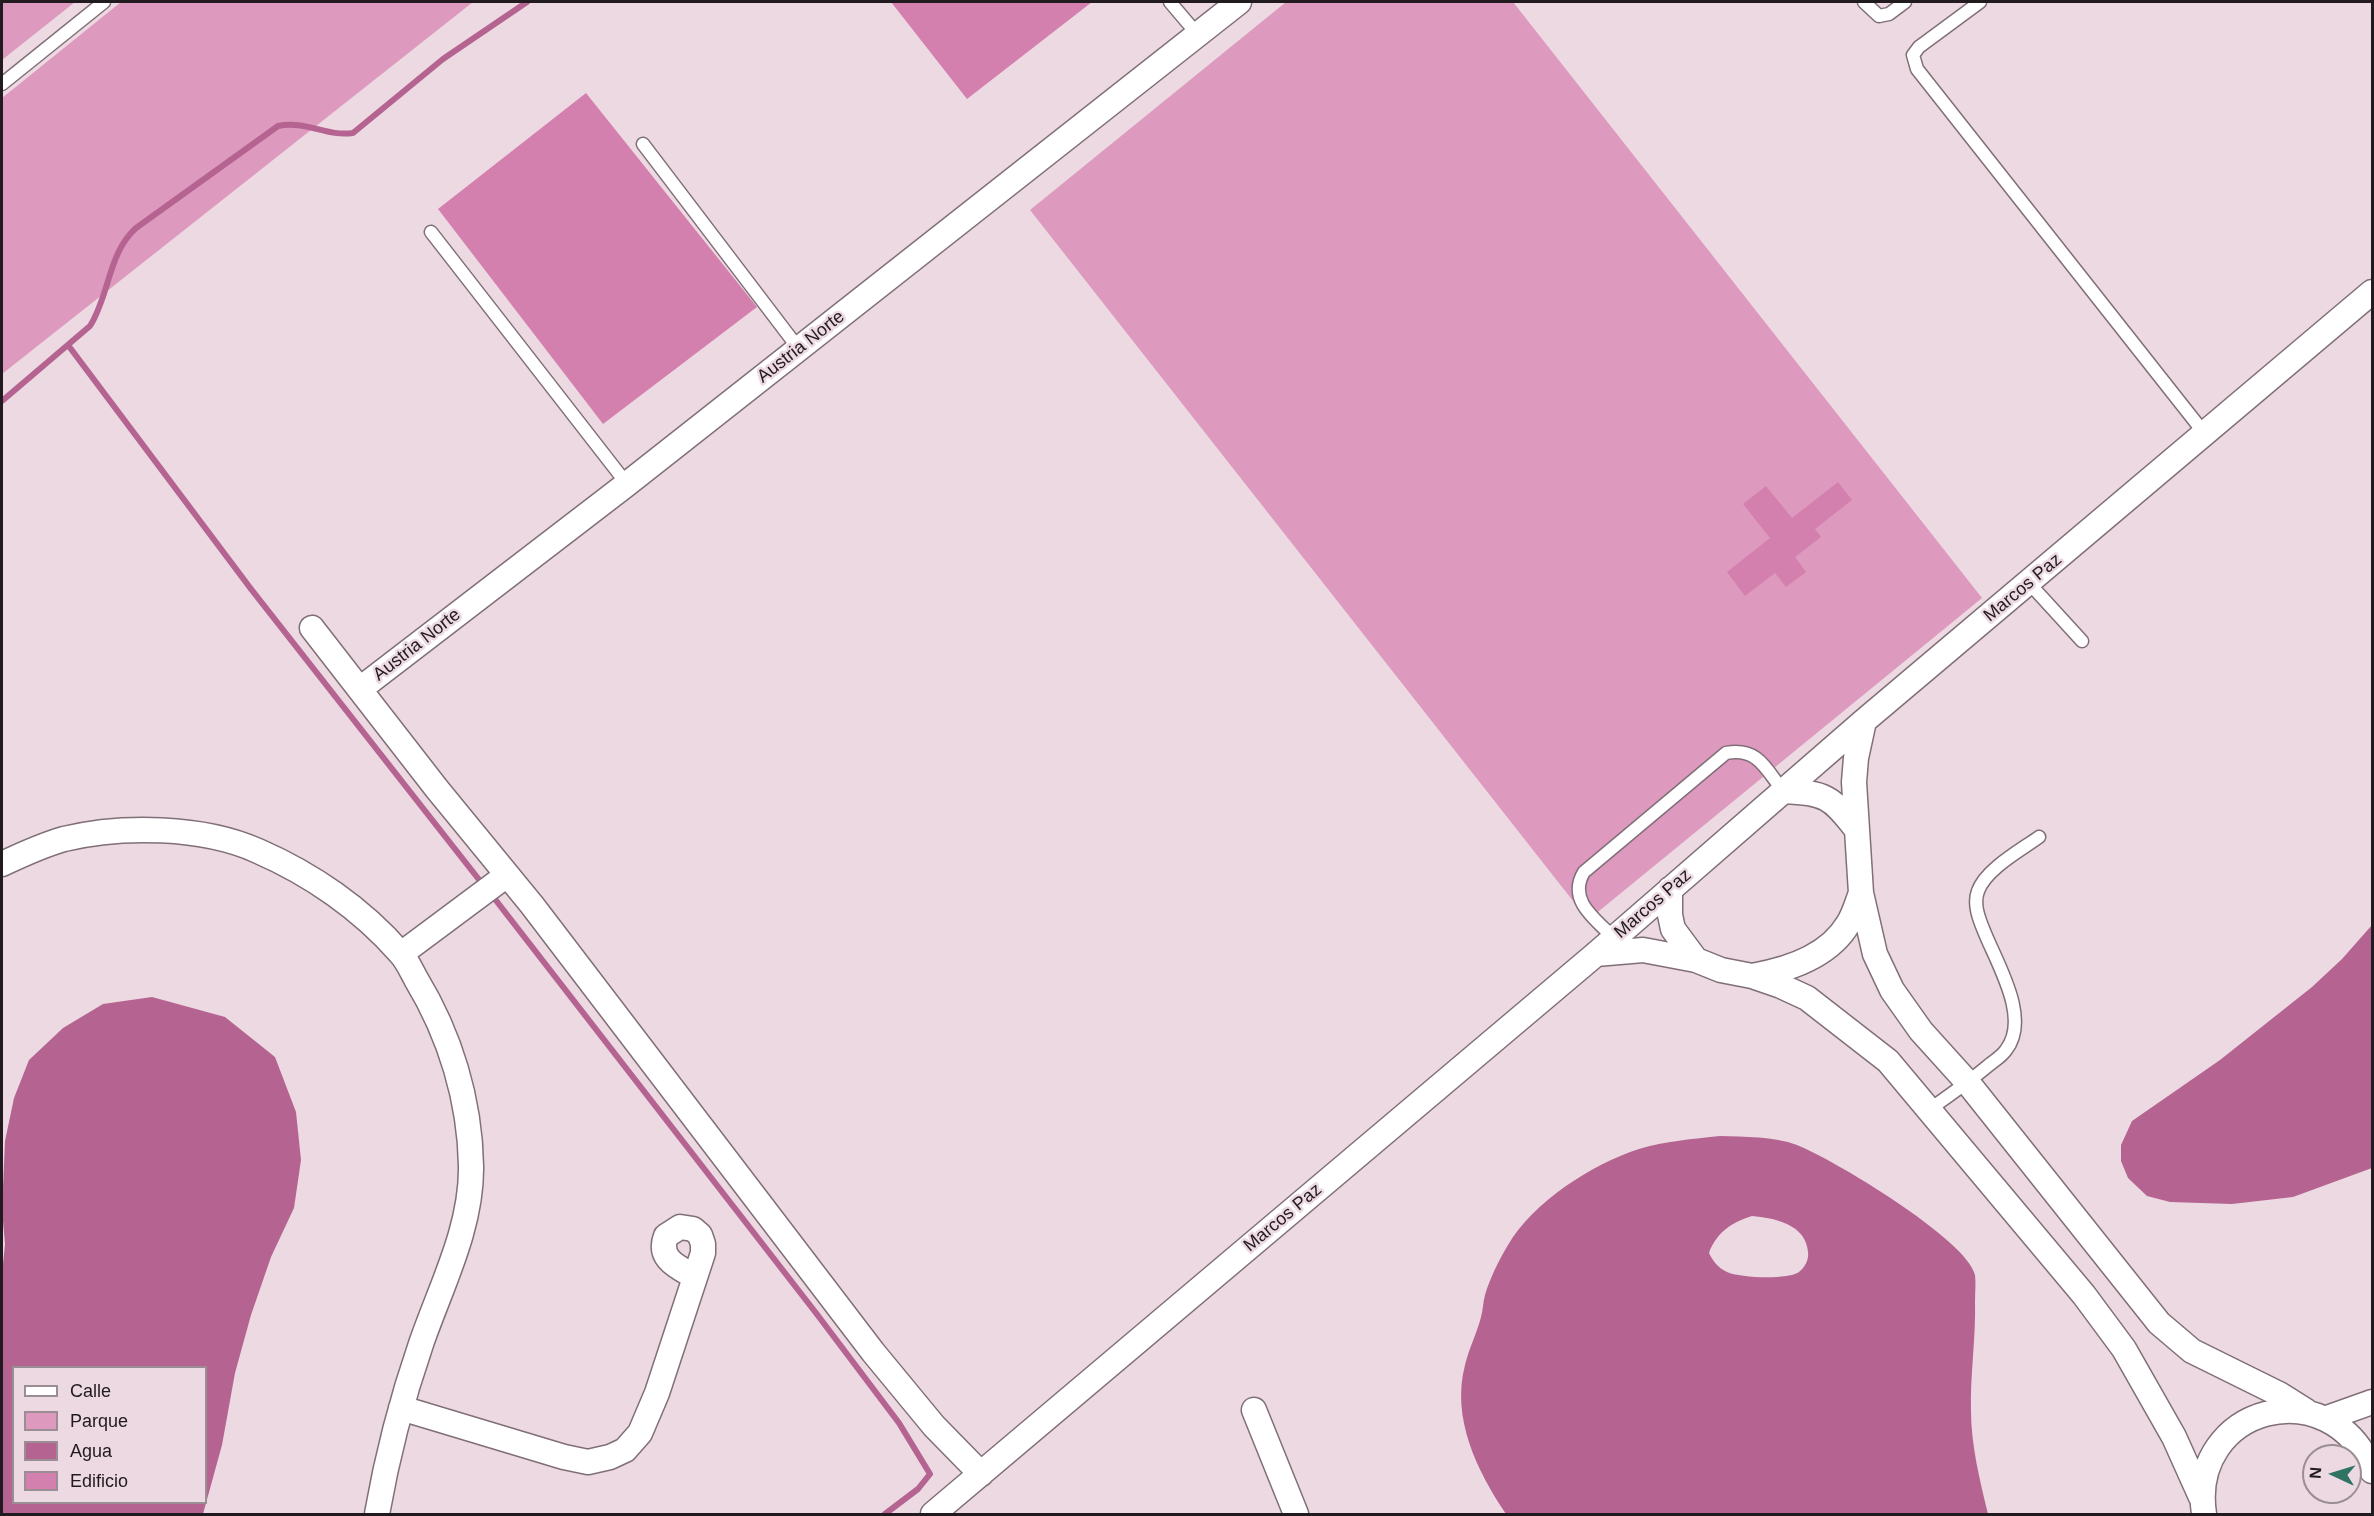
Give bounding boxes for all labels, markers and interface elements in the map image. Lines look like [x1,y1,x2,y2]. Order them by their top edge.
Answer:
street label: Austria Norte [753,306,849,388]
street label: Marcos Paz [1980,549,2066,627]
street label: Austria Norte [369,604,465,686]
street label: Marcos Paz [1610,865,1696,943]
street label: Marcos Paz [1240,1179,1326,1257]
legend [12,1366,207,1504]
text: Calle [70,1381,111,1401]
text: Parque [70,1411,128,1431]
text: Agua [70,1441,112,1461]
north arrow [2302,1444,2362,1504]
text: N [2307,1466,2324,1479]
text: Edificio [70,1471,128,1491]

